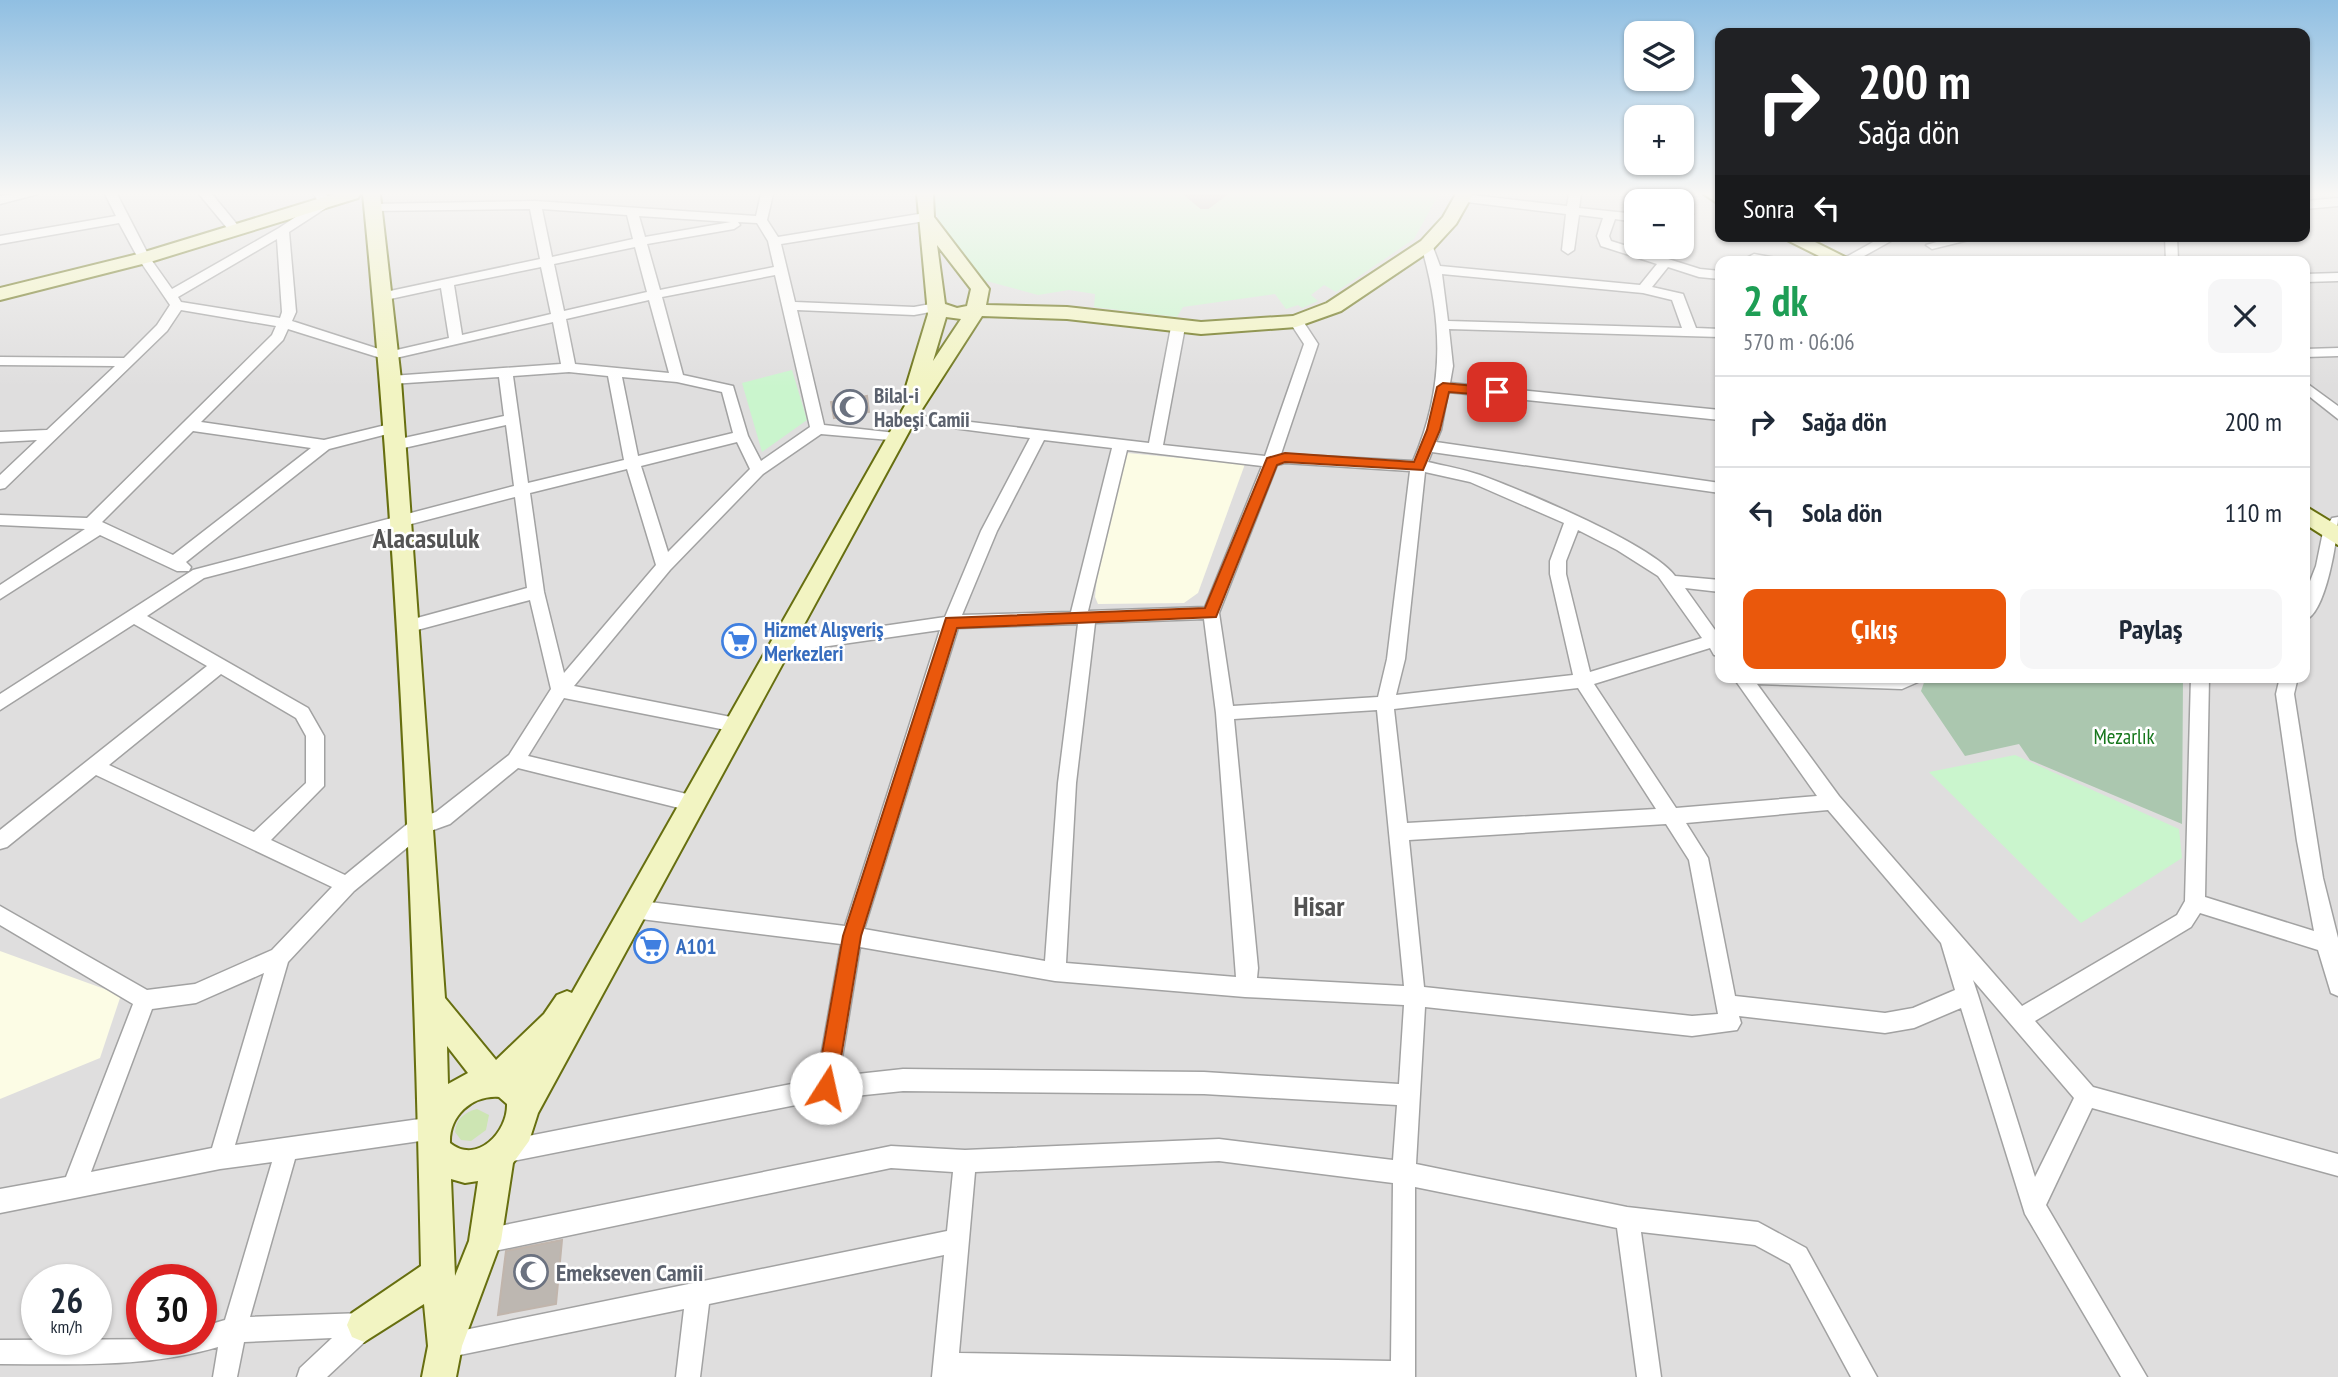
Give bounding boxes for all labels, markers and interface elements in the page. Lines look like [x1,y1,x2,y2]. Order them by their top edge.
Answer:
map controls [1624,21,1694,259]
button: layers [1624,21,1694,91]
text: 200 m [1858,49,1971,113]
icon: right [1743,56,1834,147]
button: + [1624,105,1694,175]
text: Sağa dön [1858,111,1960,153]
button: − [1624,189,1694,259]
icon: left [1808,189,1846,227]
text: Sonra [1743,192,1794,225]
text: 2 dk [1743,273,1808,328]
button: close [2208,279,2282,353]
text: 570 m · 06:06 [1743,327,1855,356]
pin [1467,362,1527,422]
icon: arrive [1478,373,1516,411]
place label: Bilal-i Habeşi Camii [874,382,970,433]
mosque icon: Bilal-i Habeşi Camii [831,388,869,426]
icon: right [1743,403,1781,441]
text: Sağa dön [1802,405,1887,438]
text: 200 m [2224,405,2282,438]
icon: left [1743,494,1781,532]
text: Sola dön [1802,496,1882,529]
text: 110 m [2224,496,2282,529]
district label: Alacasuluk [372,519,480,556]
button: Çıkış [1743,589,2006,669]
button: Paylaş [2020,589,2282,669]
place label: Hizmet Alışveriş Merkezleri [764,616,884,667]
supermarket icon: Hizmet Alışveriş Merkezleri [720,622,758,660]
park label: Mezarlık [2093,723,2155,750]
district label: Hisar [1294,887,1345,924]
supermarket icon: A101 [632,927,670,965]
place label: A101 [675,933,717,960]
position arrow [789,1051,863,1125]
mosque icon: Emekseven Camii [512,1253,550,1291]
place label: Emekseven Camii [556,1257,703,1288]
speed limit sign: 30 [126,1264,217,1355]
text: 26 [50,1277,83,1323]
text: km/h [51,1315,82,1338]

